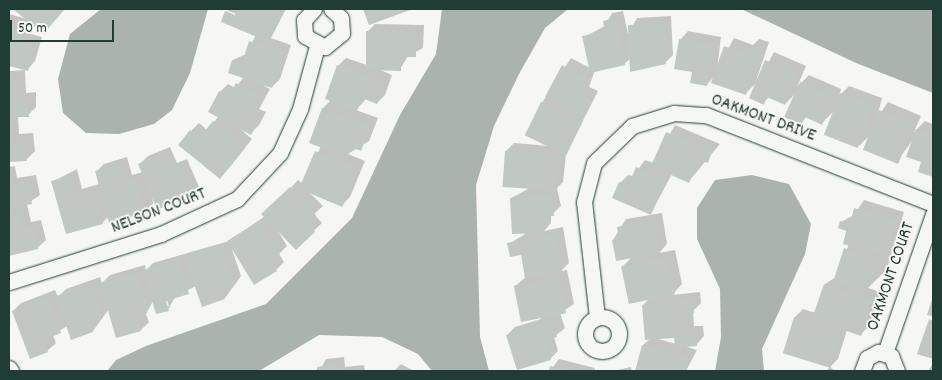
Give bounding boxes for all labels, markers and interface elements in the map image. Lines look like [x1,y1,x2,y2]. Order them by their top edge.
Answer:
scale bar [12,10,116,42]
text: 50 m [18,18,47,40]
street label: OAKMONT DRIVE [708,90,818,148]
street label: NELSON COURT [109,184,209,240]
street label: OAKMONT COURT [863,220,921,334]

